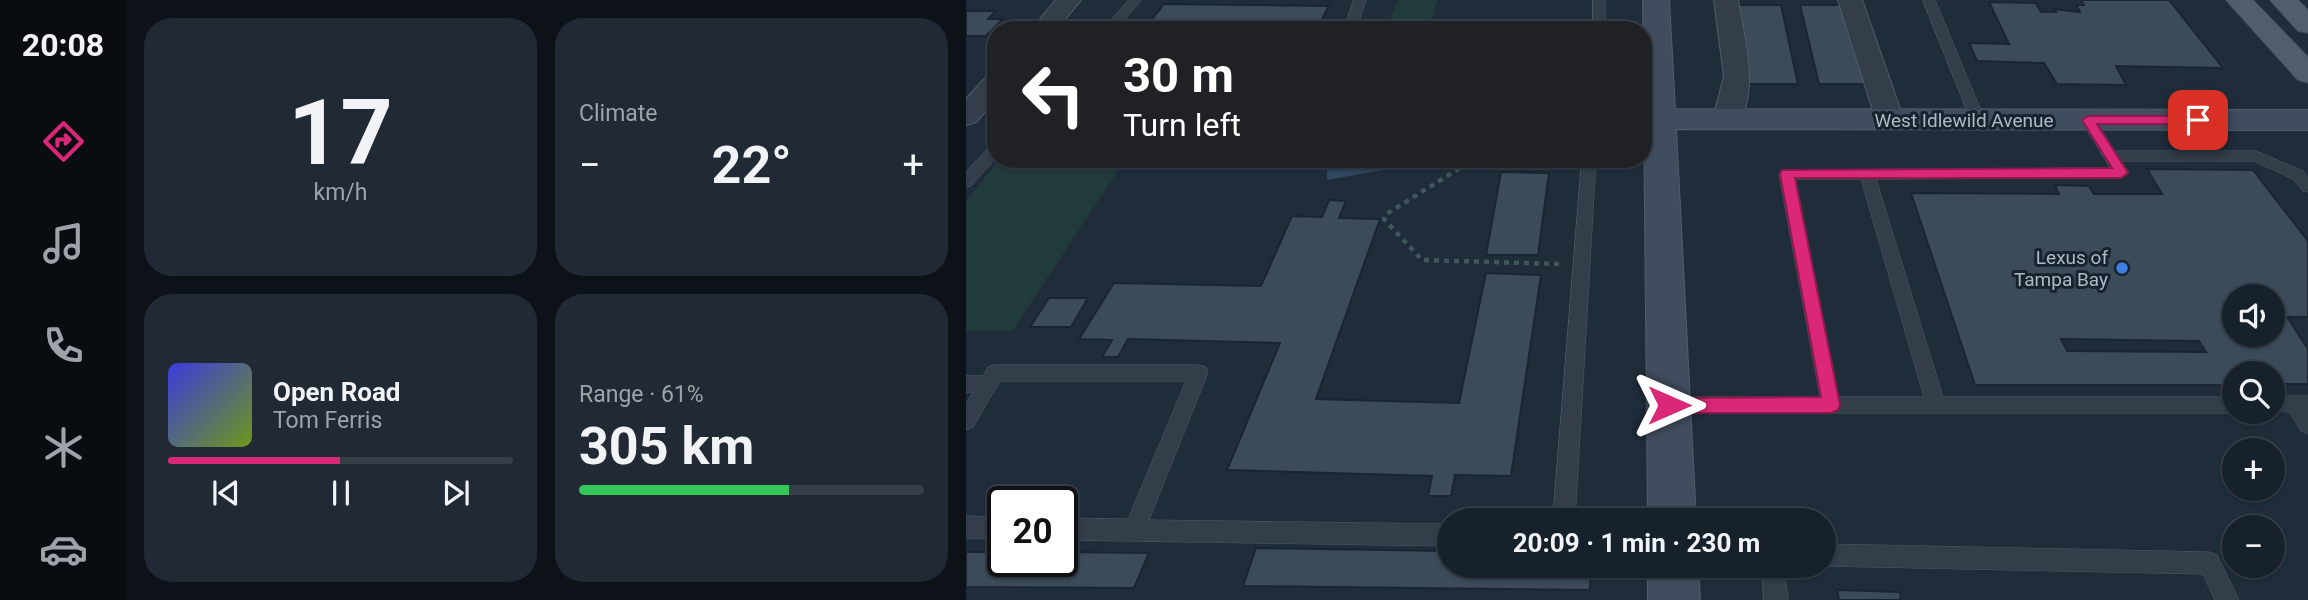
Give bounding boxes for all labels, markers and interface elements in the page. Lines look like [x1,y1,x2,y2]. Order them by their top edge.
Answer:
text: 20:08 [22,26,104,64]
text: 30 m [1123,47,1234,104]
icon: left [1008,49,1099,140]
text: 17 [288,80,393,186]
pin [2168,90,2228,150]
text: Climate [579,100,658,127]
icon: arrive [2179,101,2217,139]
text: Turn left [1123,106,1241,144]
street label: West Idlewild Avenue [1874,109,2054,132]
icon: directions [39,117,88,166]
text: 22° [712,135,792,196]
text: − [579,143,601,187]
text: + [902,143,924,187]
text: km/h [314,179,368,206]
icon: music [39,219,88,268]
place label: Lexus of Tampa Bay [2014,246,2108,291]
marker: Lexus of Tampa Bay [2114,260,2130,276]
map controls [2222,284,2285,578]
button: sound [2222,284,2285,347]
icon: phone [39,321,88,370]
button: search [2222,361,2285,424]
position arrow [1632,368,1706,442]
text: Open Road [273,377,401,407]
text: Range · 61% [579,381,704,408]
text: Tom Ferris [273,407,382,434]
text: 305 km [579,416,754,477]
icon: climate [39,423,88,472]
button: + [2222,438,2285,501]
icon: previous [207,474,245,512]
icon: pause [322,474,360,512]
icon: next [437,474,475,512]
speed limit sign: 20 [987,486,1078,577]
button: − [2222,515,2285,578]
icon: car [39,525,88,574]
text: 20:09 · 1 min · 230 m [1513,528,1760,558]

